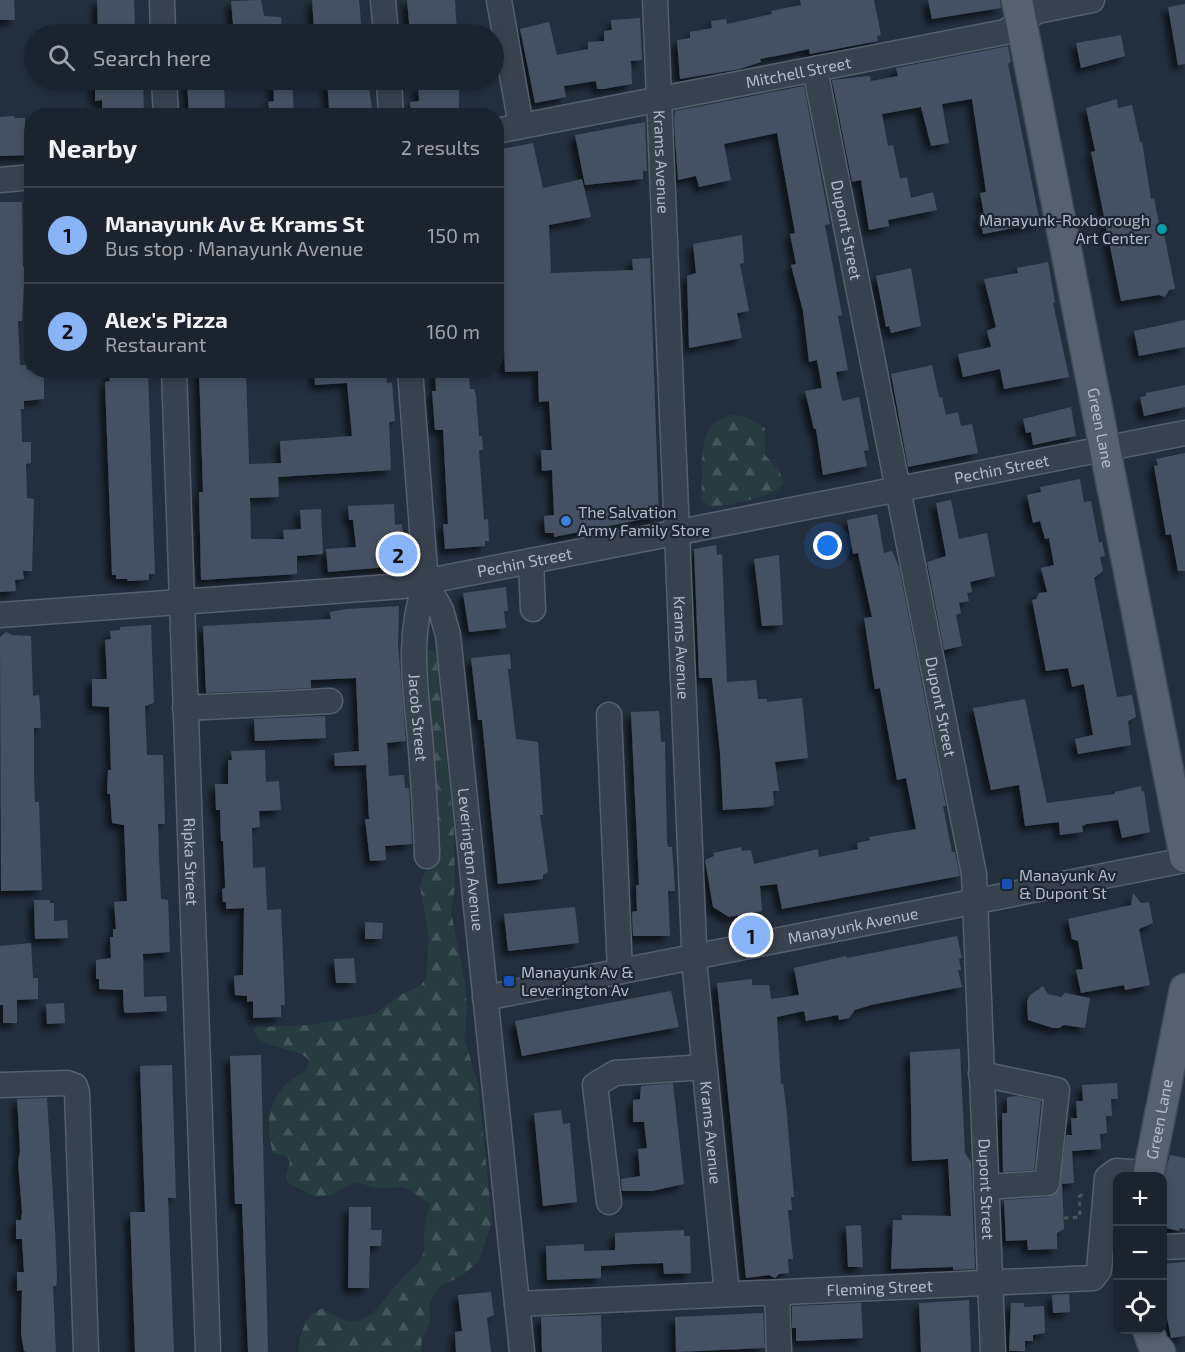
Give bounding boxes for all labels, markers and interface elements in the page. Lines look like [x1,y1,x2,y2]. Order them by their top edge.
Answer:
search box [24,24,504,90]
icon: search [45,41,78,74]
text: Search here [93,44,211,70]
street label: Mitchell Street [744,52,853,91]
street label: Krams Avenue [651,110,674,214]
text: Nearby [48,132,137,163]
text: 2 results [401,135,480,159]
street label: Dupont Street [828,178,866,281]
text: Manayunk Av & Krams St [105,210,364,236]
place label: Manayunk-Roxborough Art Center [979,210,1151,247]
marker: Manayunk-Roxborough Art Center [1155,222,1169,236]
text: 1 [63,223,72,247]
text: 150 m [427,223,480,247]
text: Bus stop · Manayunk Avenue [105,236,364,260]
text: Alex's Pizza [105,306,228,332]
text: 2 [62,319,73,343]
text: 160 m [427,319,480,343]
text: Restaurant [105,332,206,356]
street label: Green Lane [1084,386,1119,469]
street label: Pechin Street [952,450,1051,487]
place label: The Salvation Army Family Store [578,502,710,539]
marker: The Salvation Army Family Store [559,514,573,528]
your location [813,531,842,560]
pin: 2 [378,532,418,576]
street label: Pechin Street [475,543,574,580]
street label: Krams Avenue [671,595,694,700]
street label: Dupont Street [922,655,961,758]
street label: Jacob Street [405,673,432,762]
street label: Leverington Avenue [455,787,488,932]
street label: Ripka Street [181,817,203,906]
place label: Manayunk Av & Dupont St [1019,865,1117,902]
marker: Manayunk Av & Dupont St [1000,877,1014,891]
street label: Manayunk Avenue [786,903,920,947]
pin: 1 [732,912,771,958]
place label: Manayunk Av & Leverington Av [521,962,634,999]
marker: Manayunk Av & Leverington Av [502,974,516,988]
street label: Green Lane [1142,1077,1176,1161]
street label: Krams Avenue [697,1080,726,1185]
street label: Dupont Street [976,1138,999,1240]
map controls [1113,1172,1167,1334]
button: + [1113,1172,1167,1226]
button: − [1113,1226,1167,1280]
street label: Fleming Street [826,1275,933,1299]
button: locate [1113,1280,1167,1334]

